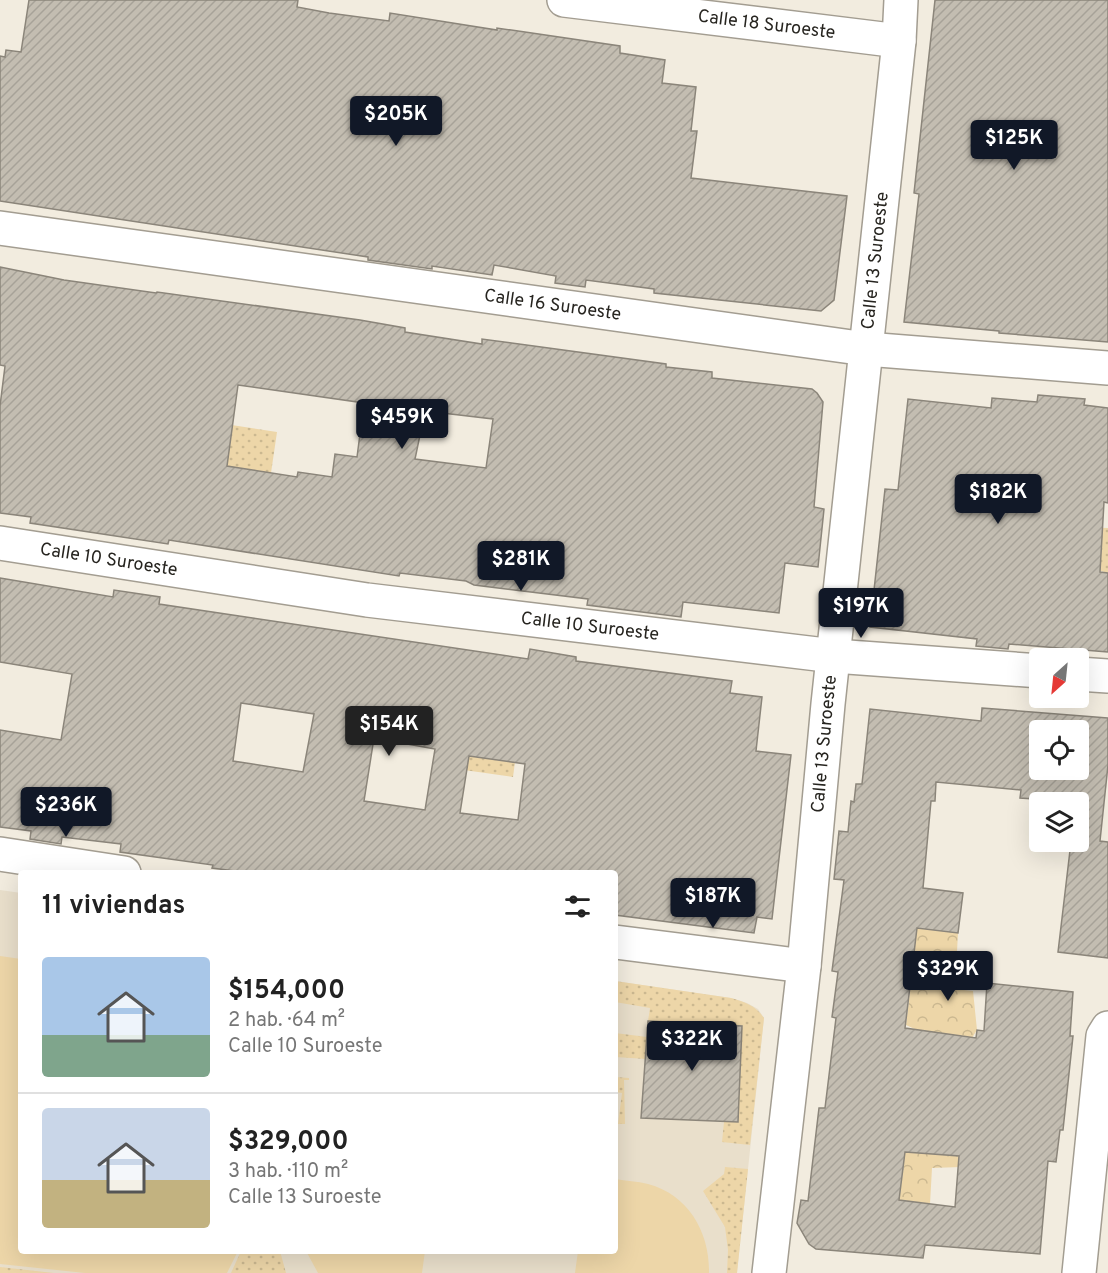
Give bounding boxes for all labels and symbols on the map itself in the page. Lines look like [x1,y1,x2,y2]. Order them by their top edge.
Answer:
street label: Calle 18 Suroeste [696,5,837,45]
pin: $205K [354,96,438,147]
pin: $125K [972,120,1056,171]
street label: Calle 13 Suroeste [857,191,894,331]
street label: Calle 16 Suroeste [483,284,623,326]
pin: $459K [360,399,444,450]
pin: $182K [956,474,1040,525]
street label: Calle 10 Suroeste [38,538,179,582]
pin: $281K [479,541,563,592]
pin: $197K [819,588,903,639]
street label: Calle 10 Suroeste [520,607,660,646]
north arrow [1029,648,1089,708]
street label: Calle 13 Suroeste [807,674,843,814]
pin: $154K [347,706,431,757]
pin: $236K [24,787,108,838]
pin: $187K [671,878,755,929]
pin: $329K [906,951,990,1002]
pin: $322K [650,1021,734,1072]

